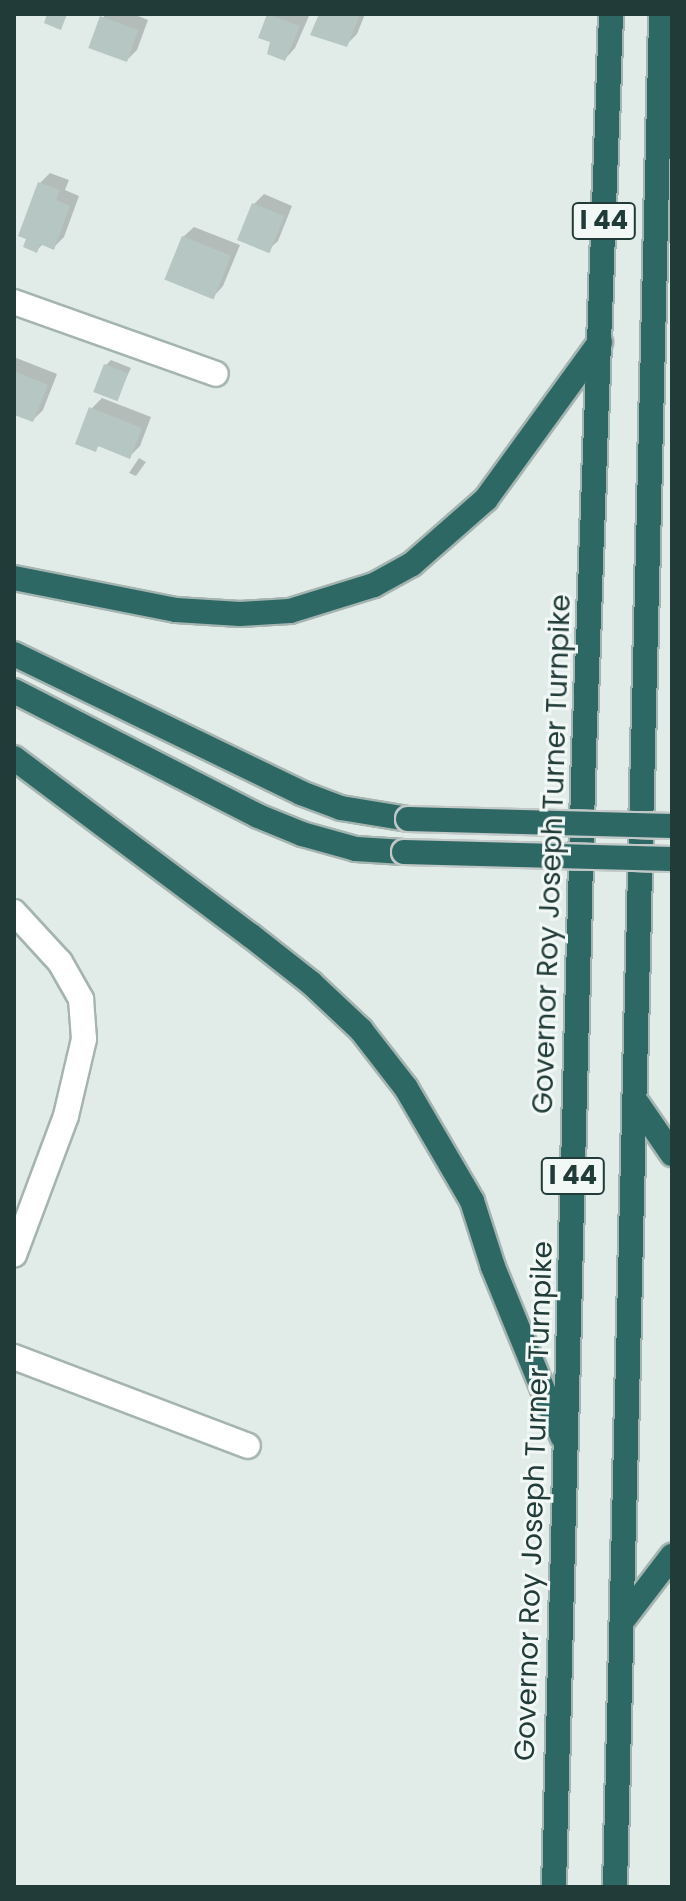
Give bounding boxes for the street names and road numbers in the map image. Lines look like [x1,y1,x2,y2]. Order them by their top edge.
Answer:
road number: I 44 [570,199,638,243]
street label: Governor Roy Joseph Turner Turnpike [526,594,578,1114]
road number: I 44 [539,1154,607,1198]
street label: Governor Roy Joseph Turner Turnpike [508,1241,560,1761]

